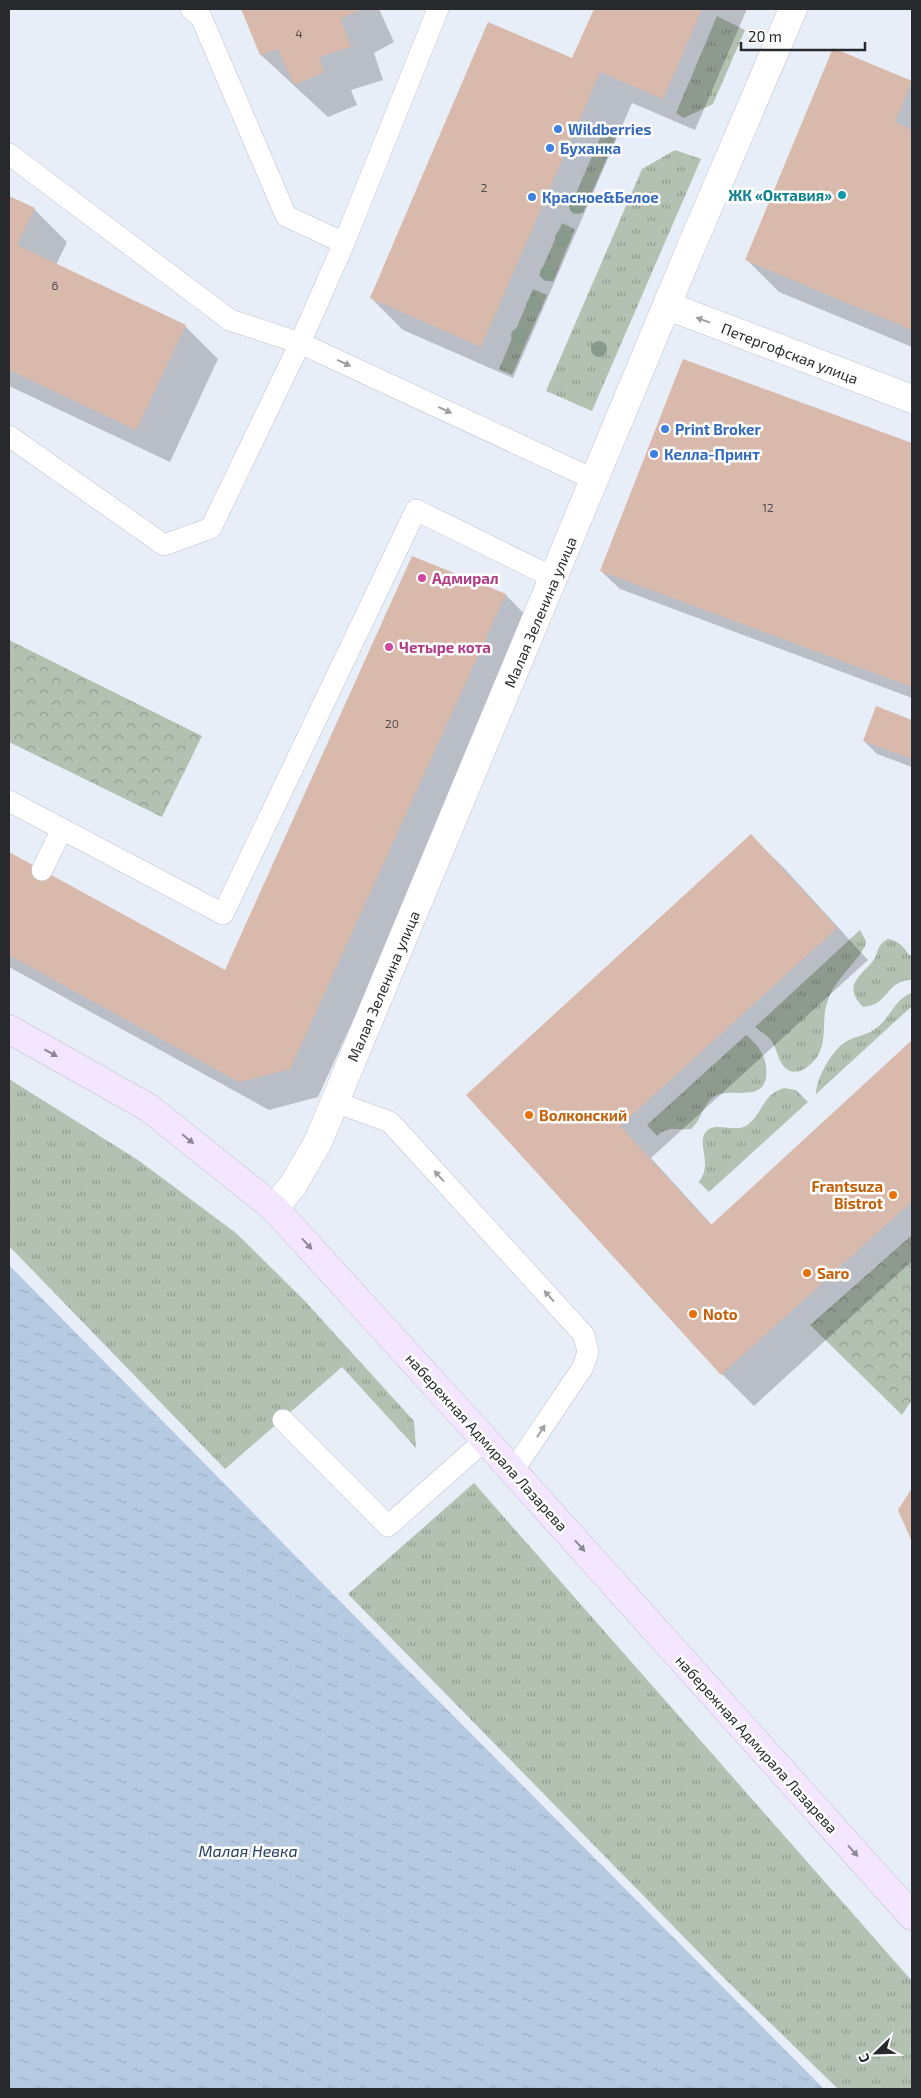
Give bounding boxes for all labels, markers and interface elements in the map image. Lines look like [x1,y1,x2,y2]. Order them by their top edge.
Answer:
scale bar [741,20,865,52]
house number: 4 [295,26,303,40]
text: 20 m [748,27,782,45]
place label: Wildberries [568,120,651,138]
marker: Wildberries [552,123,564,135]
place label: Буханка [560,139,621,157]
marker: Буханка [544,142,556,154]
house number: 2 [481,180,488,194]
place label: ЖК «Октавия» [728,186,832,204]
place label: Красное&Белое [542,188,659,206]
marker: ЖК «Октавия» [836,189,848,201]
marker: Красное&Белое [526,191,538,203]
house number: 6 [52,278,59,292]
one-way arrow [695,316,710,324]
street label: Петергофская улица [719,319,861,388]
one-way arrow [337,359,352,368]
one-way arrow [438,406,452,414]
place label: Print Broker [675,420,762,438]
marker: Print Broker [659,423,671,435]
place label: Келла-Принт [664,445,760,463]
marker: Келла-Принт [648,448,660,460]
house number: 12 [762,500,774,514]
street label: Малая Зеленина улица [500,534,581,691]
place label: Адмирал [432,569,499,587]
marker: Адмирал [416,572,428,584]
place label: Четыре кота [399,638,491,656]
marker: Четыре кота [383,641,395,653]
house number: 20 [385,716,399,730]
street label: Малая Зеленина улица [343,908,424,1065]
one-way arrow [45,1048,58,1057]
place label: Волконский [539,1106,627,1124]
marker: Волконский [523,1109,535,1121]
one-way arrow [181,1134,194,1145]
one-way arrow [433,1171,445,1183]
place label: Frantsuza Bistrot [811,1177,883,1212]
marker: Frantsuza Bistrot [887,1189,899,1201]
one-way arrow [301,1237,313,1249]
place label: Saro [817,1264,850,1282]
marker: Saro [801,1267,813,1279]
one-way arrow [543,1291,555,1303]
place label: Noto [703,1305,738,1323]
marker: Noto [687,1308,699,1320]
street label: набережная Адмирала Лазарева [402,1349,572,1535]
one-way arrow [536,1424,546,1438]
one-way arrow [574,1539,586,1551]
street label: набережная Адмирала Лазарева [672,1651,842,1837]
water label: Малая Невка [198,1841,298,1860]
one-way arrow [847,1844,859,1856]
north arrow [851,2028,901,2078]
text: С [854,2051,873,2065]

